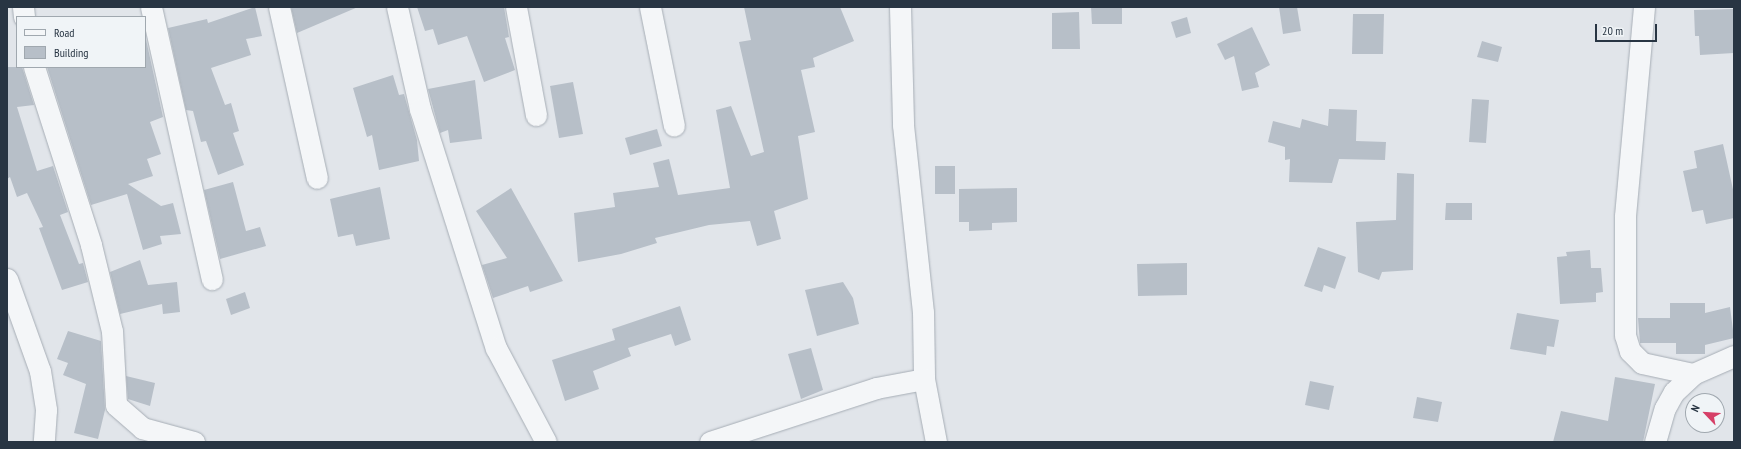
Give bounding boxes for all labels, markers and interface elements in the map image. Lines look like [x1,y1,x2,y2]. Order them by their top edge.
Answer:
legend [16,16,146,68]
scale bar [1597,16,1659,42]
text: 20 m [1602,23,1623,38]
text: Road [54,25,74,40]
text: Building [54,45,89,60]
north arrow [1685,393,1725,433]
text: N [1687,403,1703,414]

